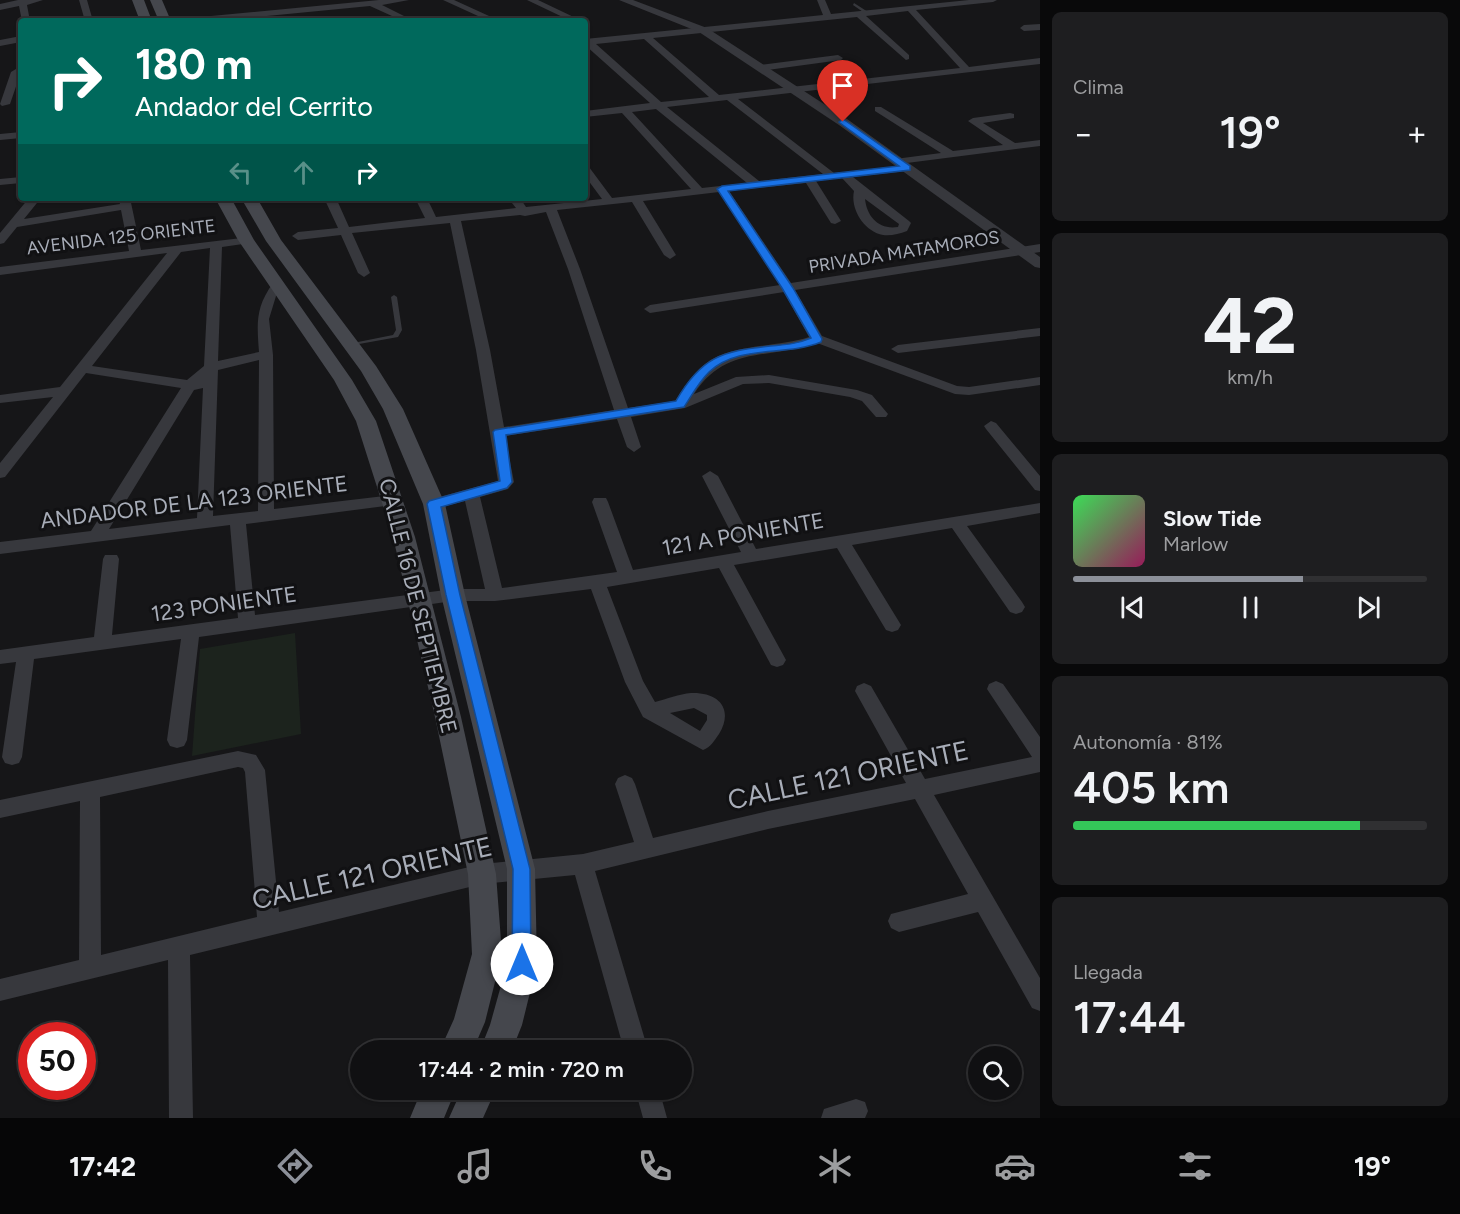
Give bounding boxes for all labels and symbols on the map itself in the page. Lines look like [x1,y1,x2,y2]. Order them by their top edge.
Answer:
pin [817,60,868,122]
street label: AVENIDA 125 ORIENTE [25,215,217,259]
street label: PRIVADA MATAMOROS [807,226,1001,278]
street label: ANDADOR DE LA 123 ORIENTE [39,470,349,534]
street label: CALLE 16 DE SEPTIEMBRE [373,476,463,736]
street label: 121 A PONIENTE [660,506,826,562]
street label: 123 PONIENTE [149,580,299,628]
street label: CALLE 121 ORIENTE [725,733,971,817]
street label: CALLE 121 ORIENTE [249,829,495,917]
position arrow [490,932,554,996]
speed limit sign: 50 [18,1022,96,1100]

